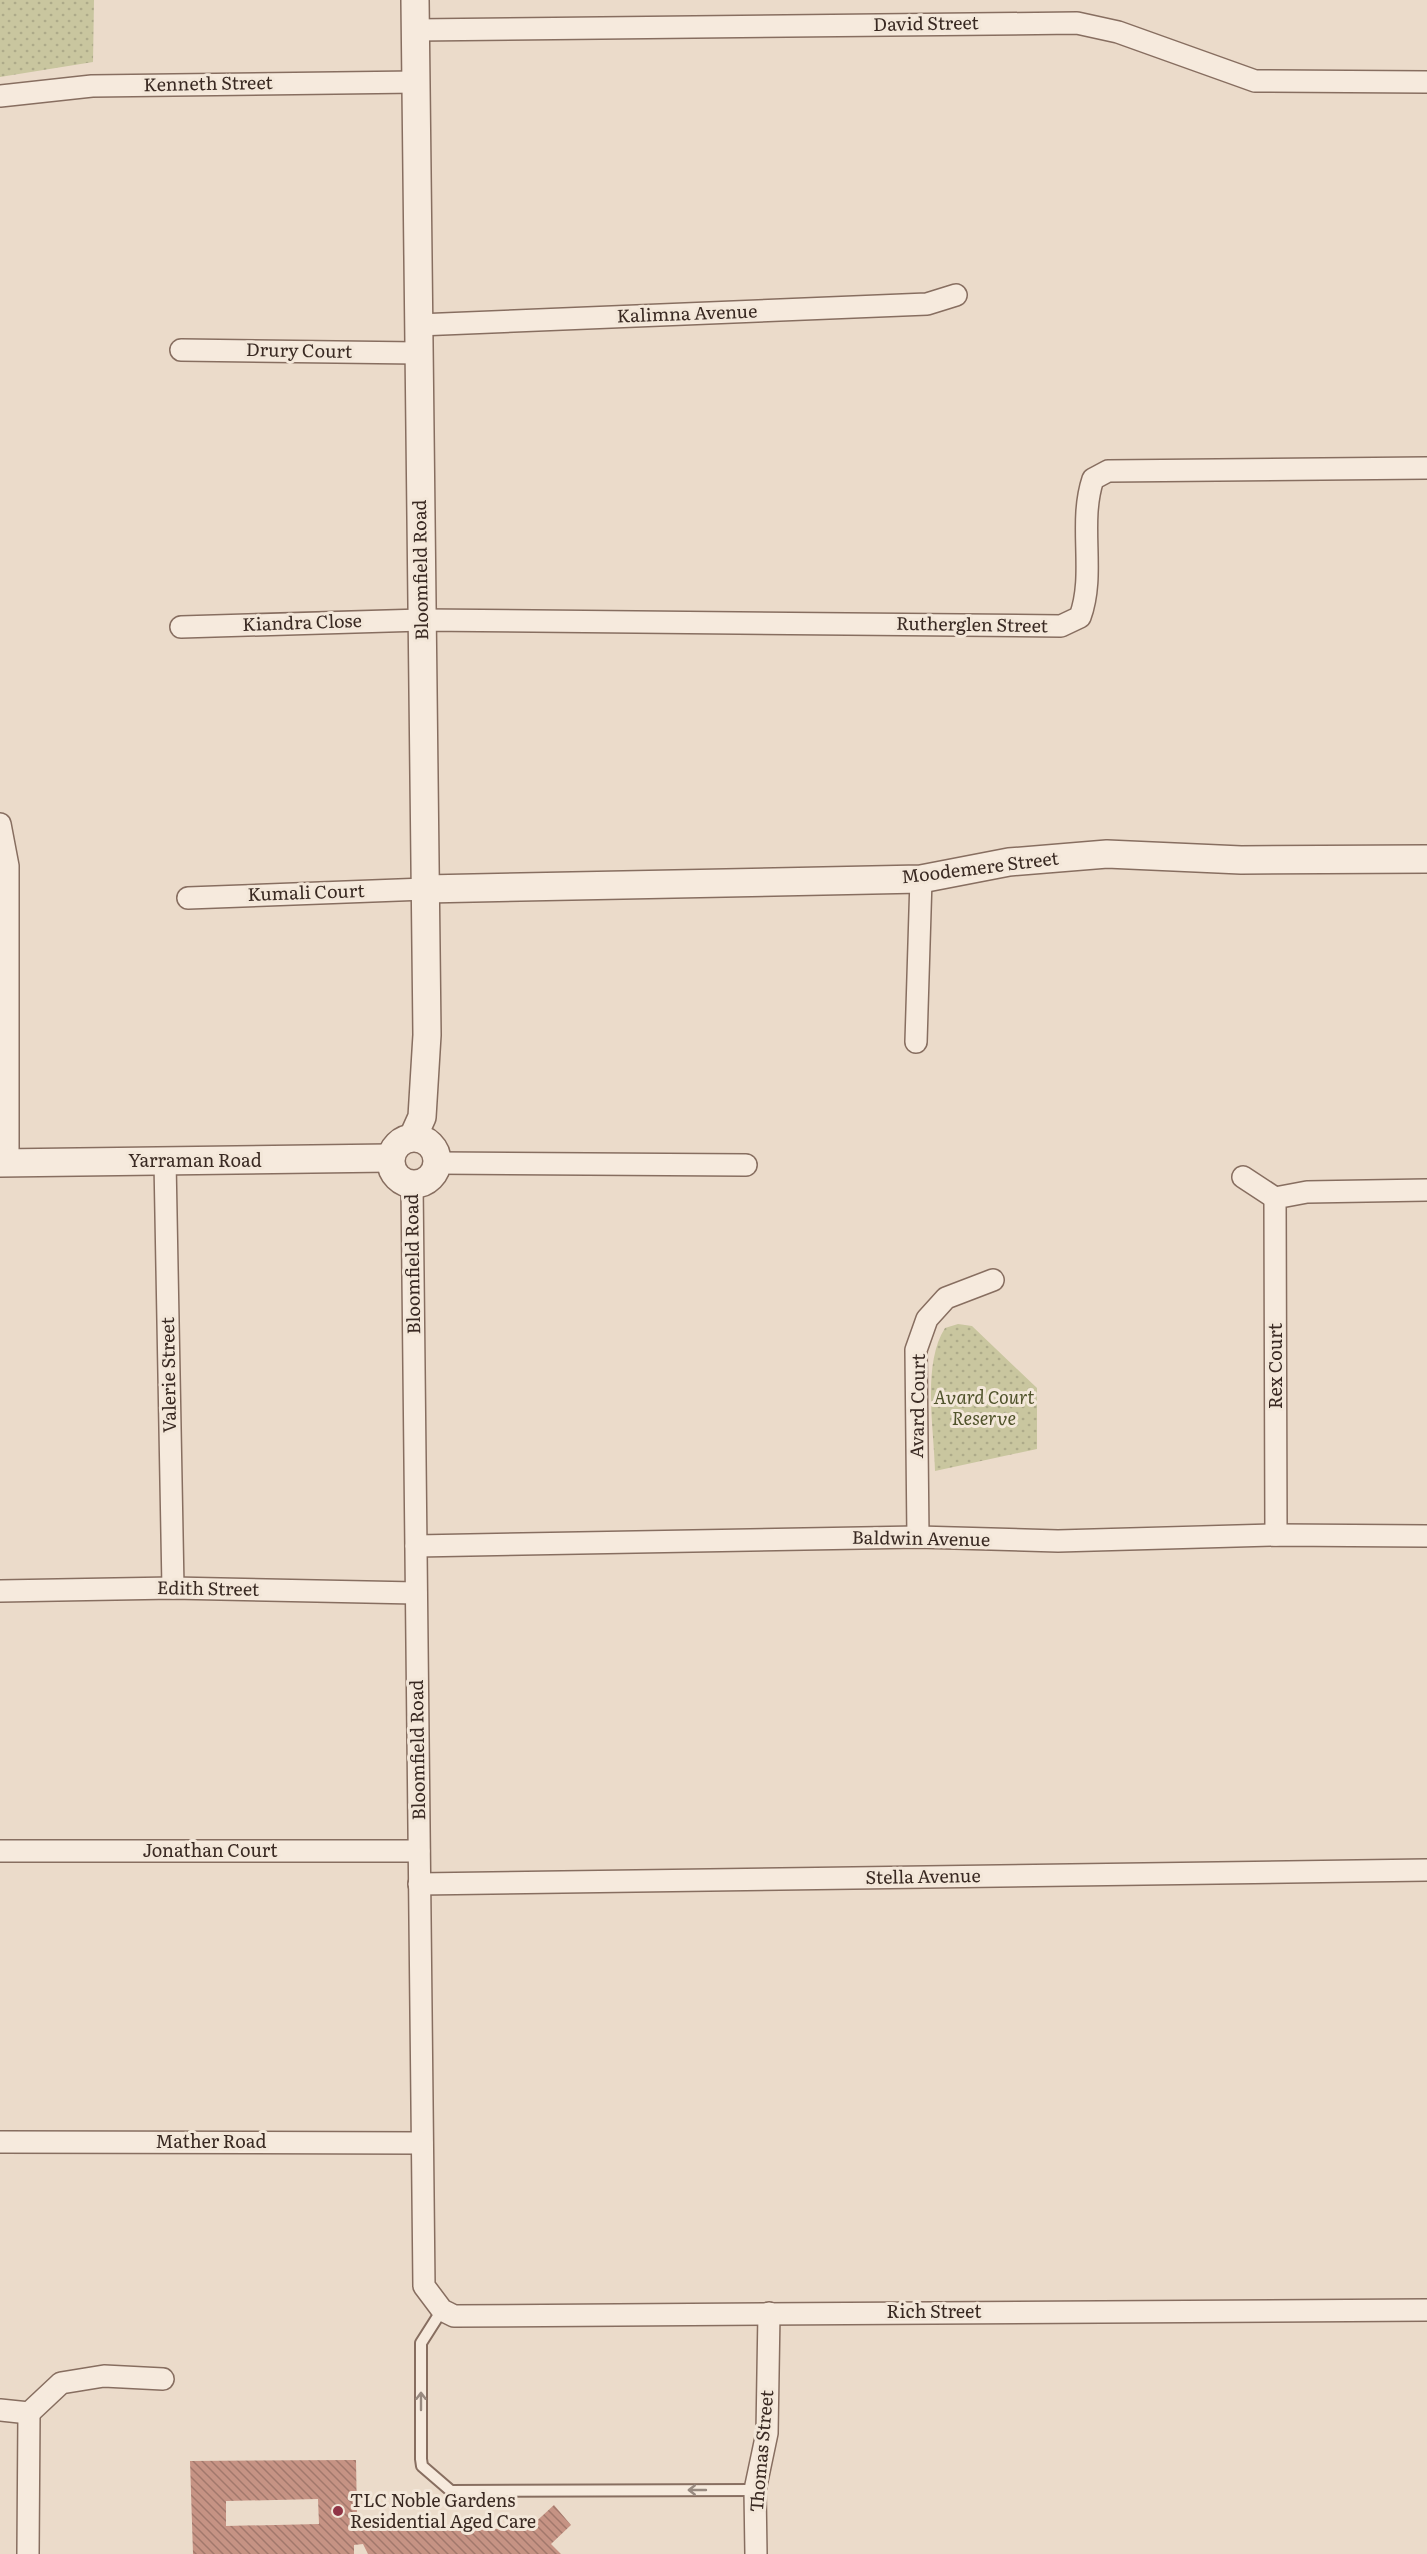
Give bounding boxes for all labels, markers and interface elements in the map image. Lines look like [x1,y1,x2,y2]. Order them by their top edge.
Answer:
street label: David Street [873,8,980,37]
street label: Kenneth Street [143,68,274,97]
street label: Kalimna Avenue [616,297,758,328]
street label: Drury Court [246,335,353,364]
street label: Bloomfield Road [405,499,434,641]
street label: Kiandra Close [242,606,362,637]
street label: Rutherglen Street [896,609,1049,638]
street label: Moodemere Street [900,843,1061,890]
street label: Kumali Court [247,876,366,907]
street label: Yarraman Road [128,1146,262,1173]
street label: Bloomfield Road [397,1193,426,1335]
street label: Valerie Street [153,1316,182,1433]
street label: Rex Court [1261,1322,1288,1409]
street label: Avard Court [902,1353,931,1459]
park label: Avard Court Reserve [933,1383,1035,1431]
street label: Baldwin Avenue [852,1523,990,1552]
street label: Edith Street [157,1573,260,1602]
street label: Bloomfield Road [402,1679,431,1821]
street label: Jonathan Court [142,1836,278,1863]
street label: Stella Avenue [865,1861,981,1890]
street label: Mather Road [156,2127,266,2154]
street label: Rich Street [887,2297,982,2324]
street label: Thomas Street [742,2388,779,2513]
one-way arrow [415,2391,427,2411]
one-way arrow [687,2484,707,2496]
place label: TLC Noble Gardens Residential Aged Care [350,2486,536,2534]
marker: TLC Noble Gardens Residential Aged Care [331,2504,345,2518]

